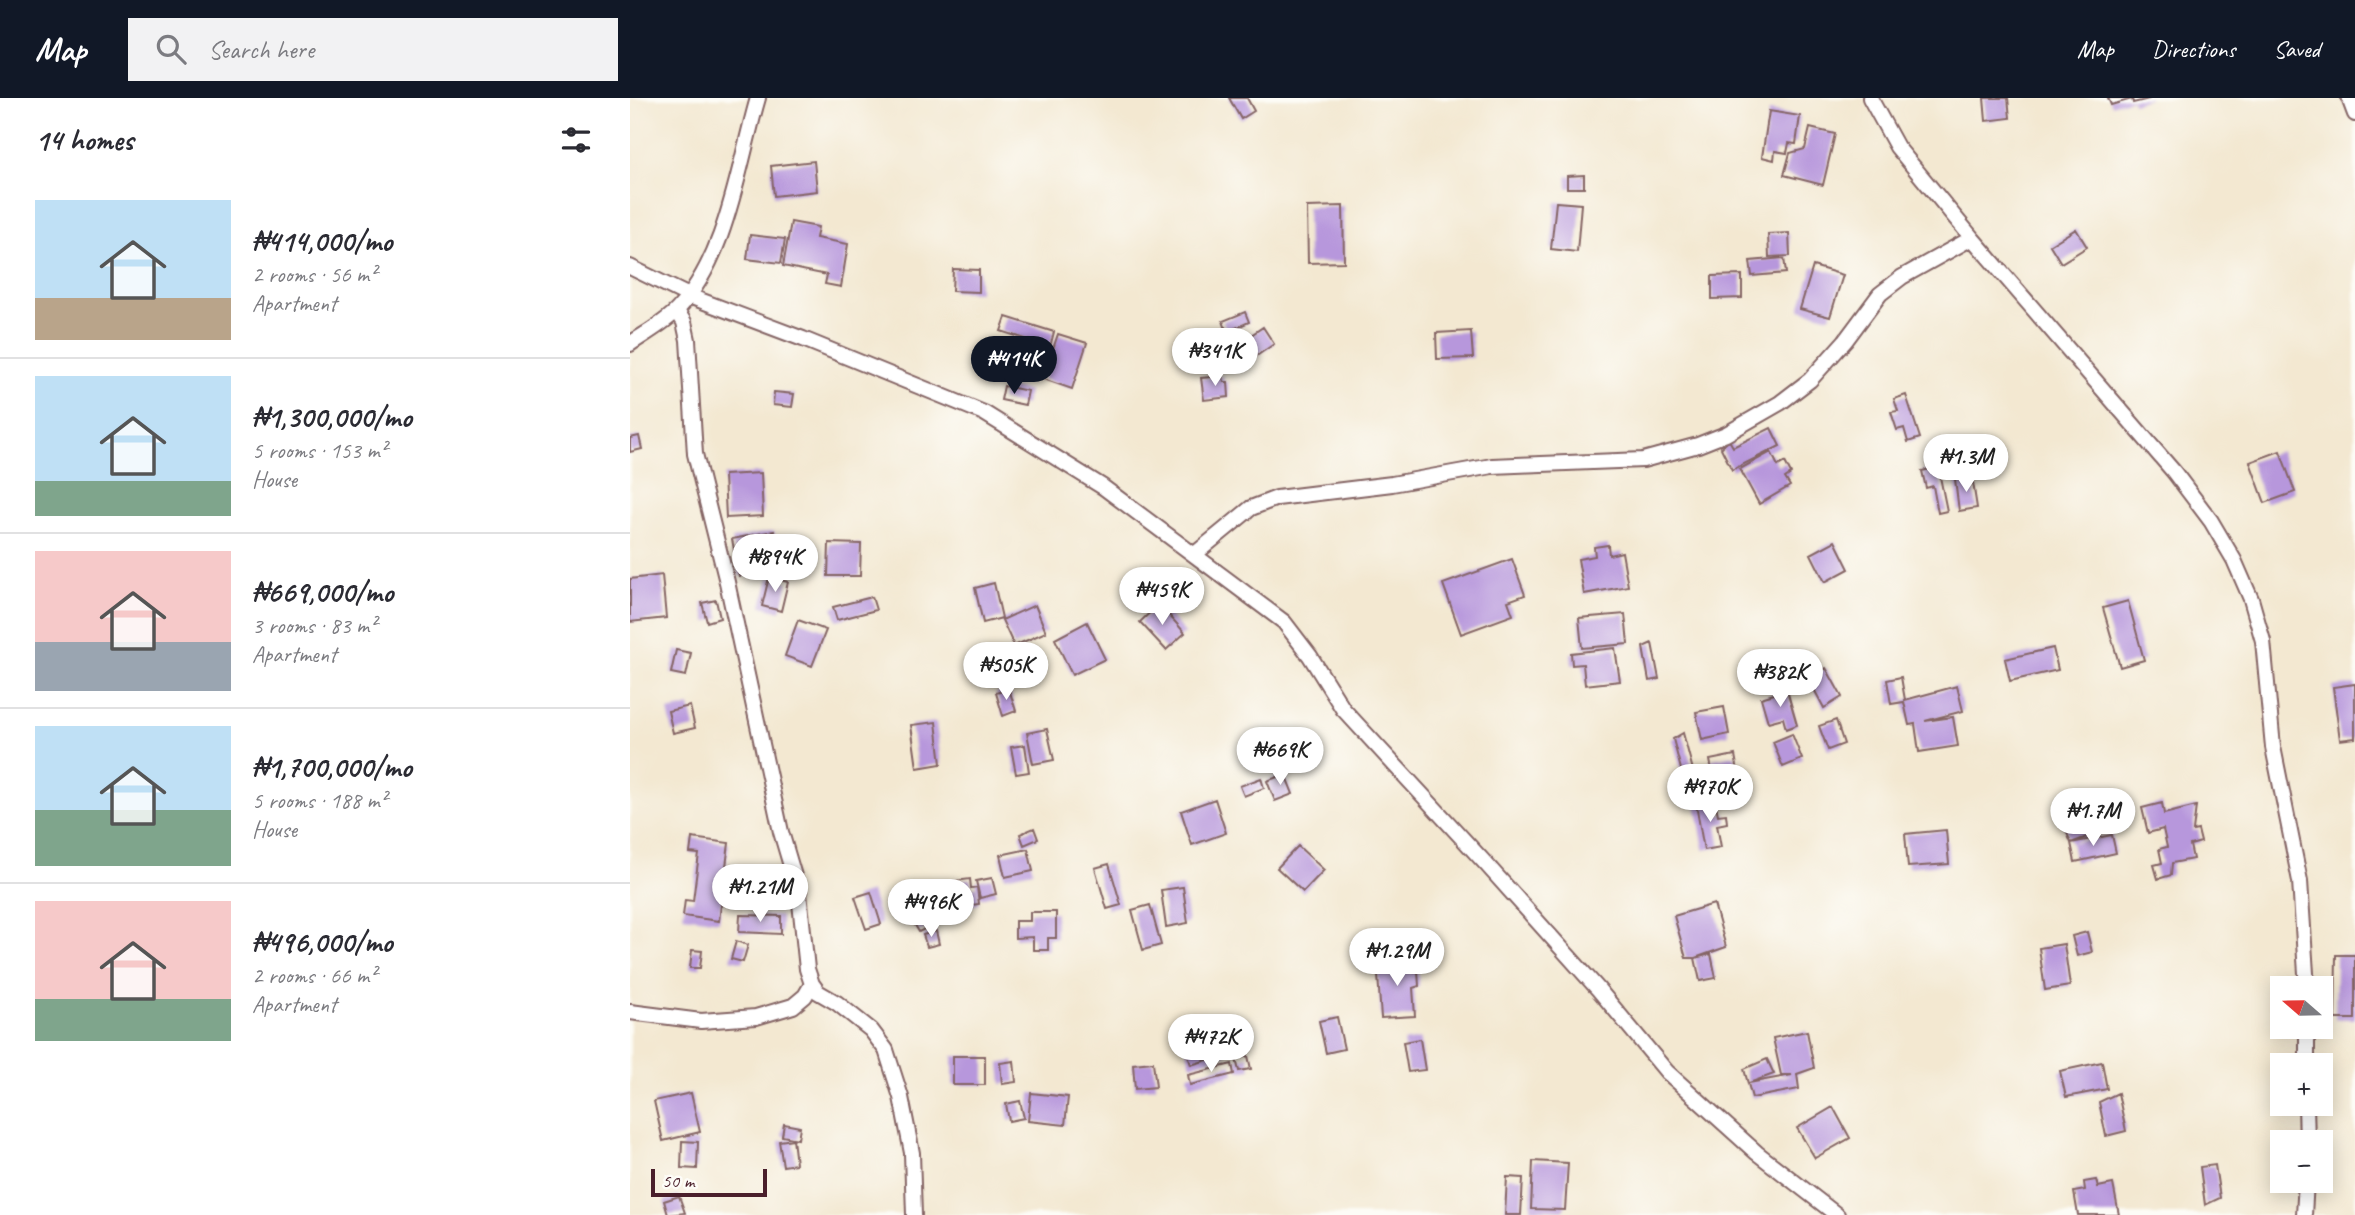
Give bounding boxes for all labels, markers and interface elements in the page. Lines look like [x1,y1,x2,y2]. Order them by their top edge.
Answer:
search box [128,18,618,81]
text: Map [35,28,86,70]
icon: search [152,30,190,68]
text: Search here [208,33,314,66]
text: Map [2077,34,2114,64]
text: Directions [2152,34,2235,64]
text: Saved [2273,34,2320,64]
text: 14 homes [35,121,133,159]
icon: filters [557,121,595,159]
text: ₦414,000/mo [252,222,392,260]
icon: home [91,228,175,312]
text: 2 rooms · 56 m² [252,260,376,289]
text: Apartment [252,289,337,318]
pin: ₦341K [1166,328,1264,388]
pin: ₦414K [965,336,1063,396]
text: ₦341K [1188,336,1242,365]
text: ₦414K [987,344,1041,373]
text: ₦1,300,000/mo [252,398,412,436]
icon: home [91,404,175,488]
pin: ₦1.3M [1917,434,2015,494]
text: 5 rooms · 153 m² [252,436,387,465]
text: ₦1.3M [1939,442,1993,471]
text: House [252,465,297,494]
pin: ₦894K [726,534,824,594]
text: ₦894K [748,542,802,571]
pin: ₦459K [1113,568,1211,627]
text: ₦669,000/mo [252,573,393,611]
text: ₦459K [1135,575,1189,604]
icon: home [91,579,175,663]
text: 3 rooms · 83 m² [252,611,376,640]
text: Apartment [252,640,337,669]
pin: ₦505K [957,642,1055,702]
text: ₦505K [979,650,1033,679]
pin: ₦382K [1731,650,1829,709]
text: ₦382K [1753,657,1807,686]
pin: ₦669K [1231,728,1329,787]
text: ₦669K [1253,735,1307,764]
text: ₦1,700,000/mo [252,748,412,786]
icon: home [91,754,175,838]
pin: ₦970K [1661,764,1759,824]
text: ₦970K [1683,772,1737,801]
text: 5 rooms · 188 m² [252,786,387,815]
pin: ₦1.7M [2044,788,2142,848]
text: ₦1.7M [2066,796,2120,825]
text: House [252,815,297,844]
pin: ₦1.21M [703,864,817,924]
text: ₦1.21M [728,872,792,901]
pin: ₦496K [882,880,980,939]
text: ₦496K [904,887,958,916]
text: ₦496,000/mo [252,923,392,961]
pin: ₦1.29M [1340,928,1454,988]
icon: home [91,929,175,1013]
text: ₦1.29M [1365,936,1429,965]
text: 2 rooms · 66 m² [252,961,376,990]
north arrow [2270,976,2333,1040]
map controls [2270,976,2333,1193]
text: Apartment [252,990,337,1019]
pin: ₦472K [1162,1014,1260,1074]
text: ₦472K [1184,1022,1238,1051]
button: + [2270,1053,2333,1116]
button: − [2270,1130,2333,1193]
scale bar [651,1166,766,1198]
text: 50 m [662,1169,694,1193]

